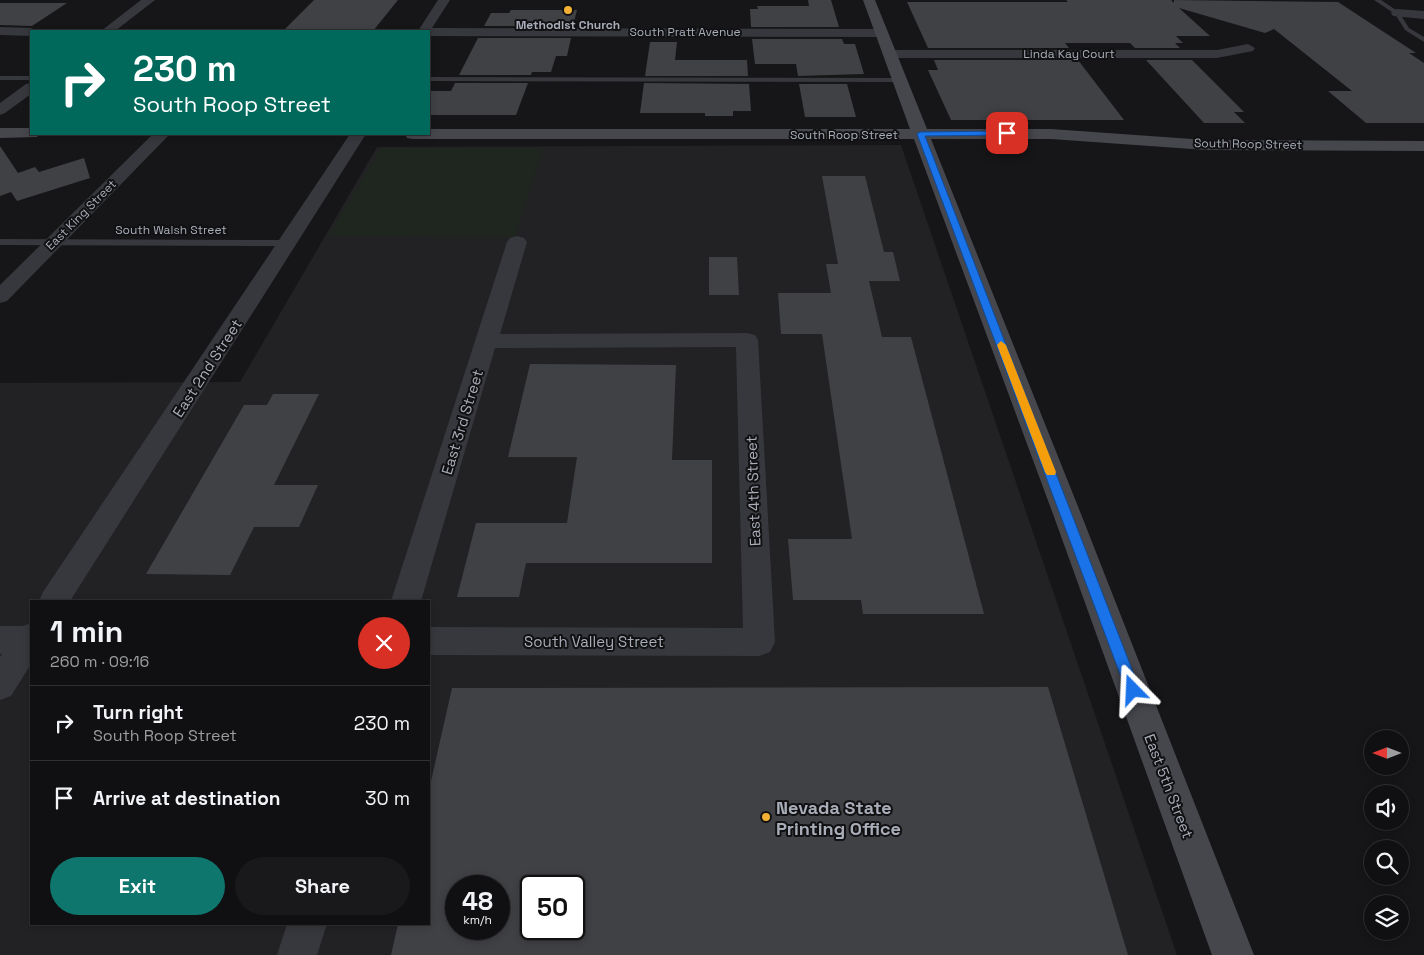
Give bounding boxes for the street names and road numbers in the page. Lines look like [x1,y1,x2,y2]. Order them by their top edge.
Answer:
street label: South Pratt Avenue [629,24,741,40]
street label: Linda Kay Court [1023,46,1115,62]
street label: South Roop Street [790,127,898,143]
street label: South Roop Street [1194,135,1302,153]
street label: East King Street [42,176,120,254]
street label: South Walsh Street [115,222,227,238]
street label: East 2nd Street [168,315,246,421]
street label: East 3rd Street [437,367,487,477]
street label: East 4th Street [742,435,764,547]
street label: South Valley Street [524,632,664,651]
street label: East 5th Street [1140,731,1198,841]

